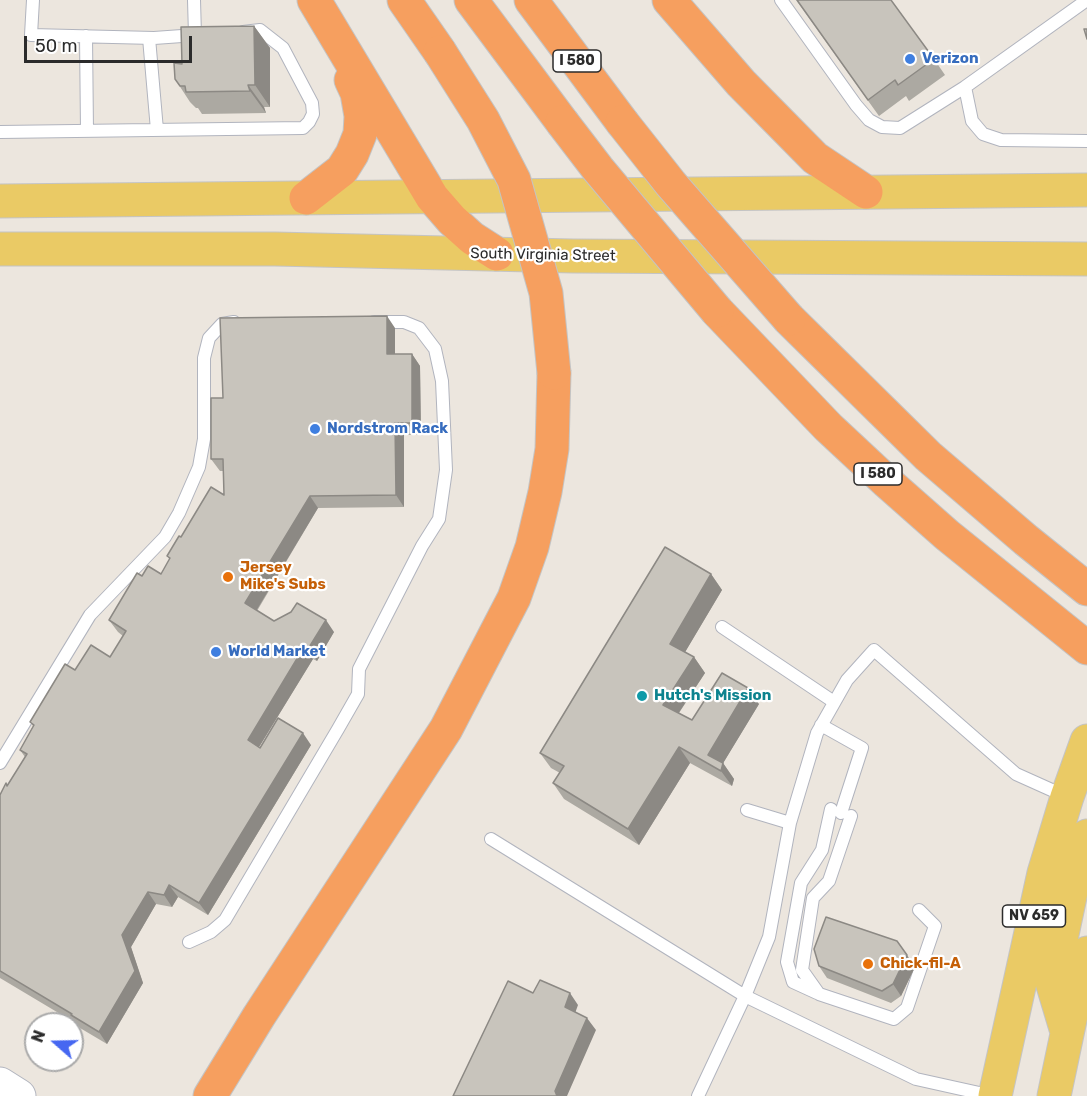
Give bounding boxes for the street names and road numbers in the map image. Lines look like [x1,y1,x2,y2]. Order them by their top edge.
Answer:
road number: I 580 [553,50,601,72]
street label: South Virginia Street [470,245,616,265]
road number: I 580 [854,463,902,485]
road number: NV 659 [1002,905,1066,927]

